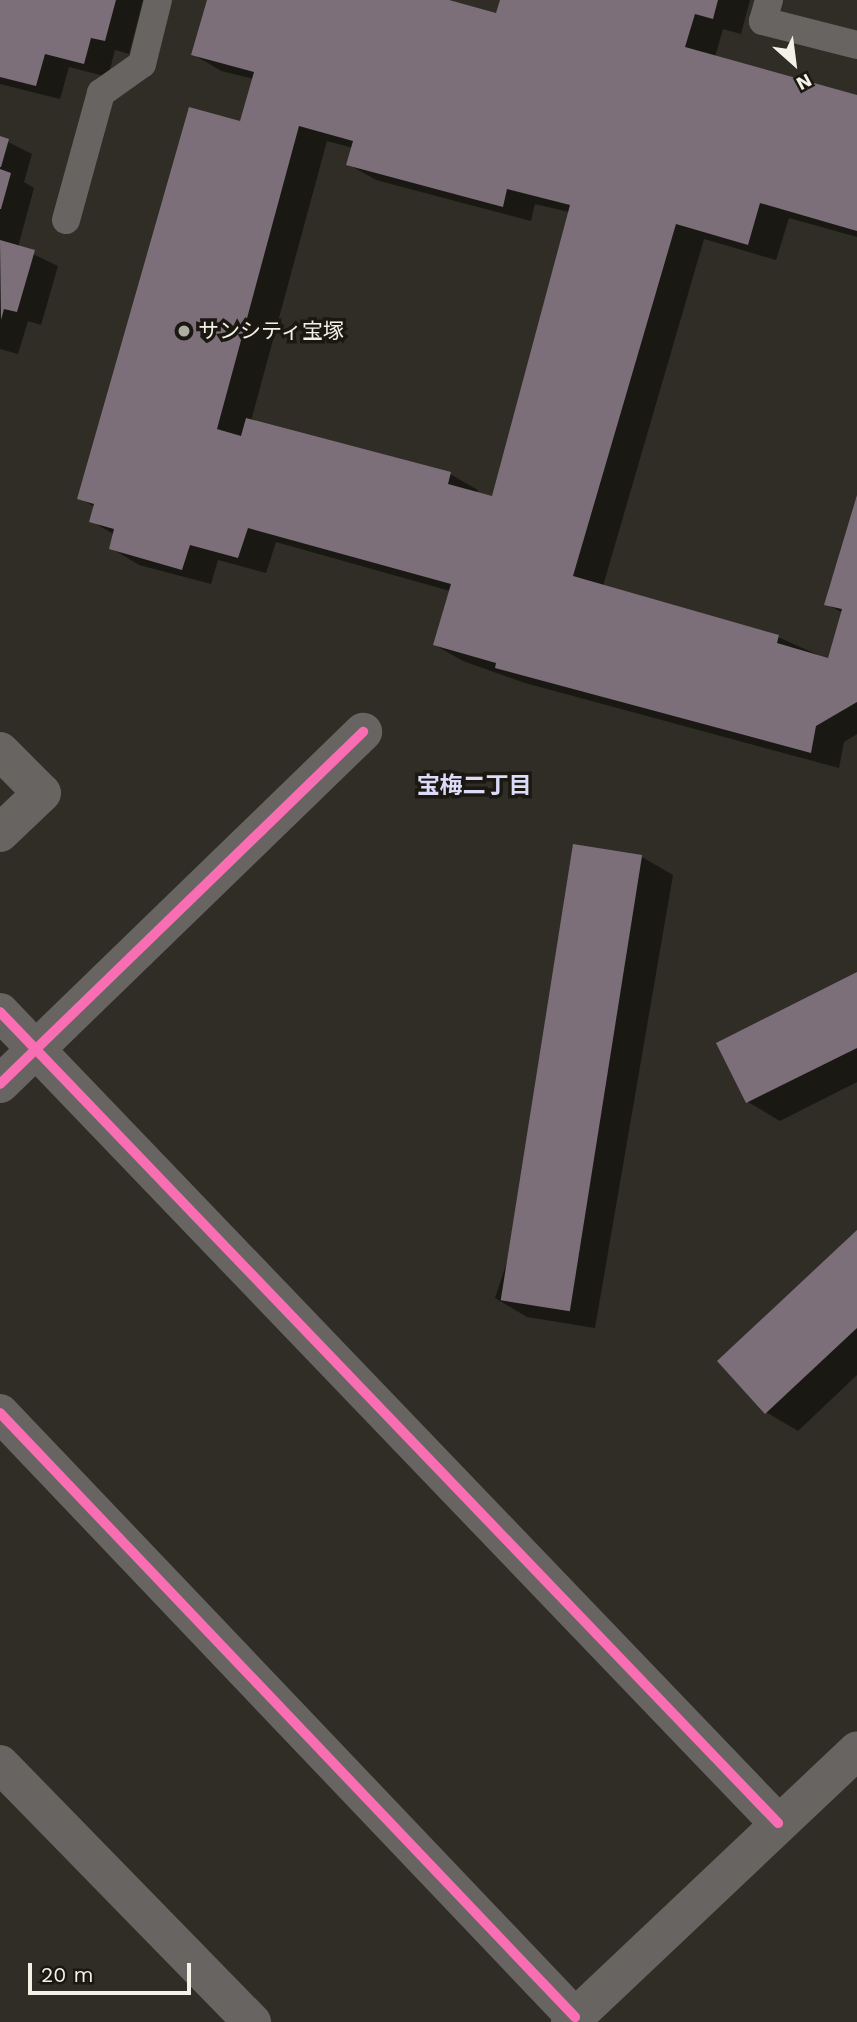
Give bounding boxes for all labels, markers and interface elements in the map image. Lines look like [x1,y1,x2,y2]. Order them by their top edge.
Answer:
north arrow [759,28,829,98]
text: N [792,69,816,95]
place label: サンシティ宝塚 [198,318,345,344]
marker: サンシティ宝塚 [176,323,192,339]
district label: 宝梅二丁目 [417,772,531,800]
scale bar [32,1948,194,1992]
text: 20 m [41,1962,93,1987]

